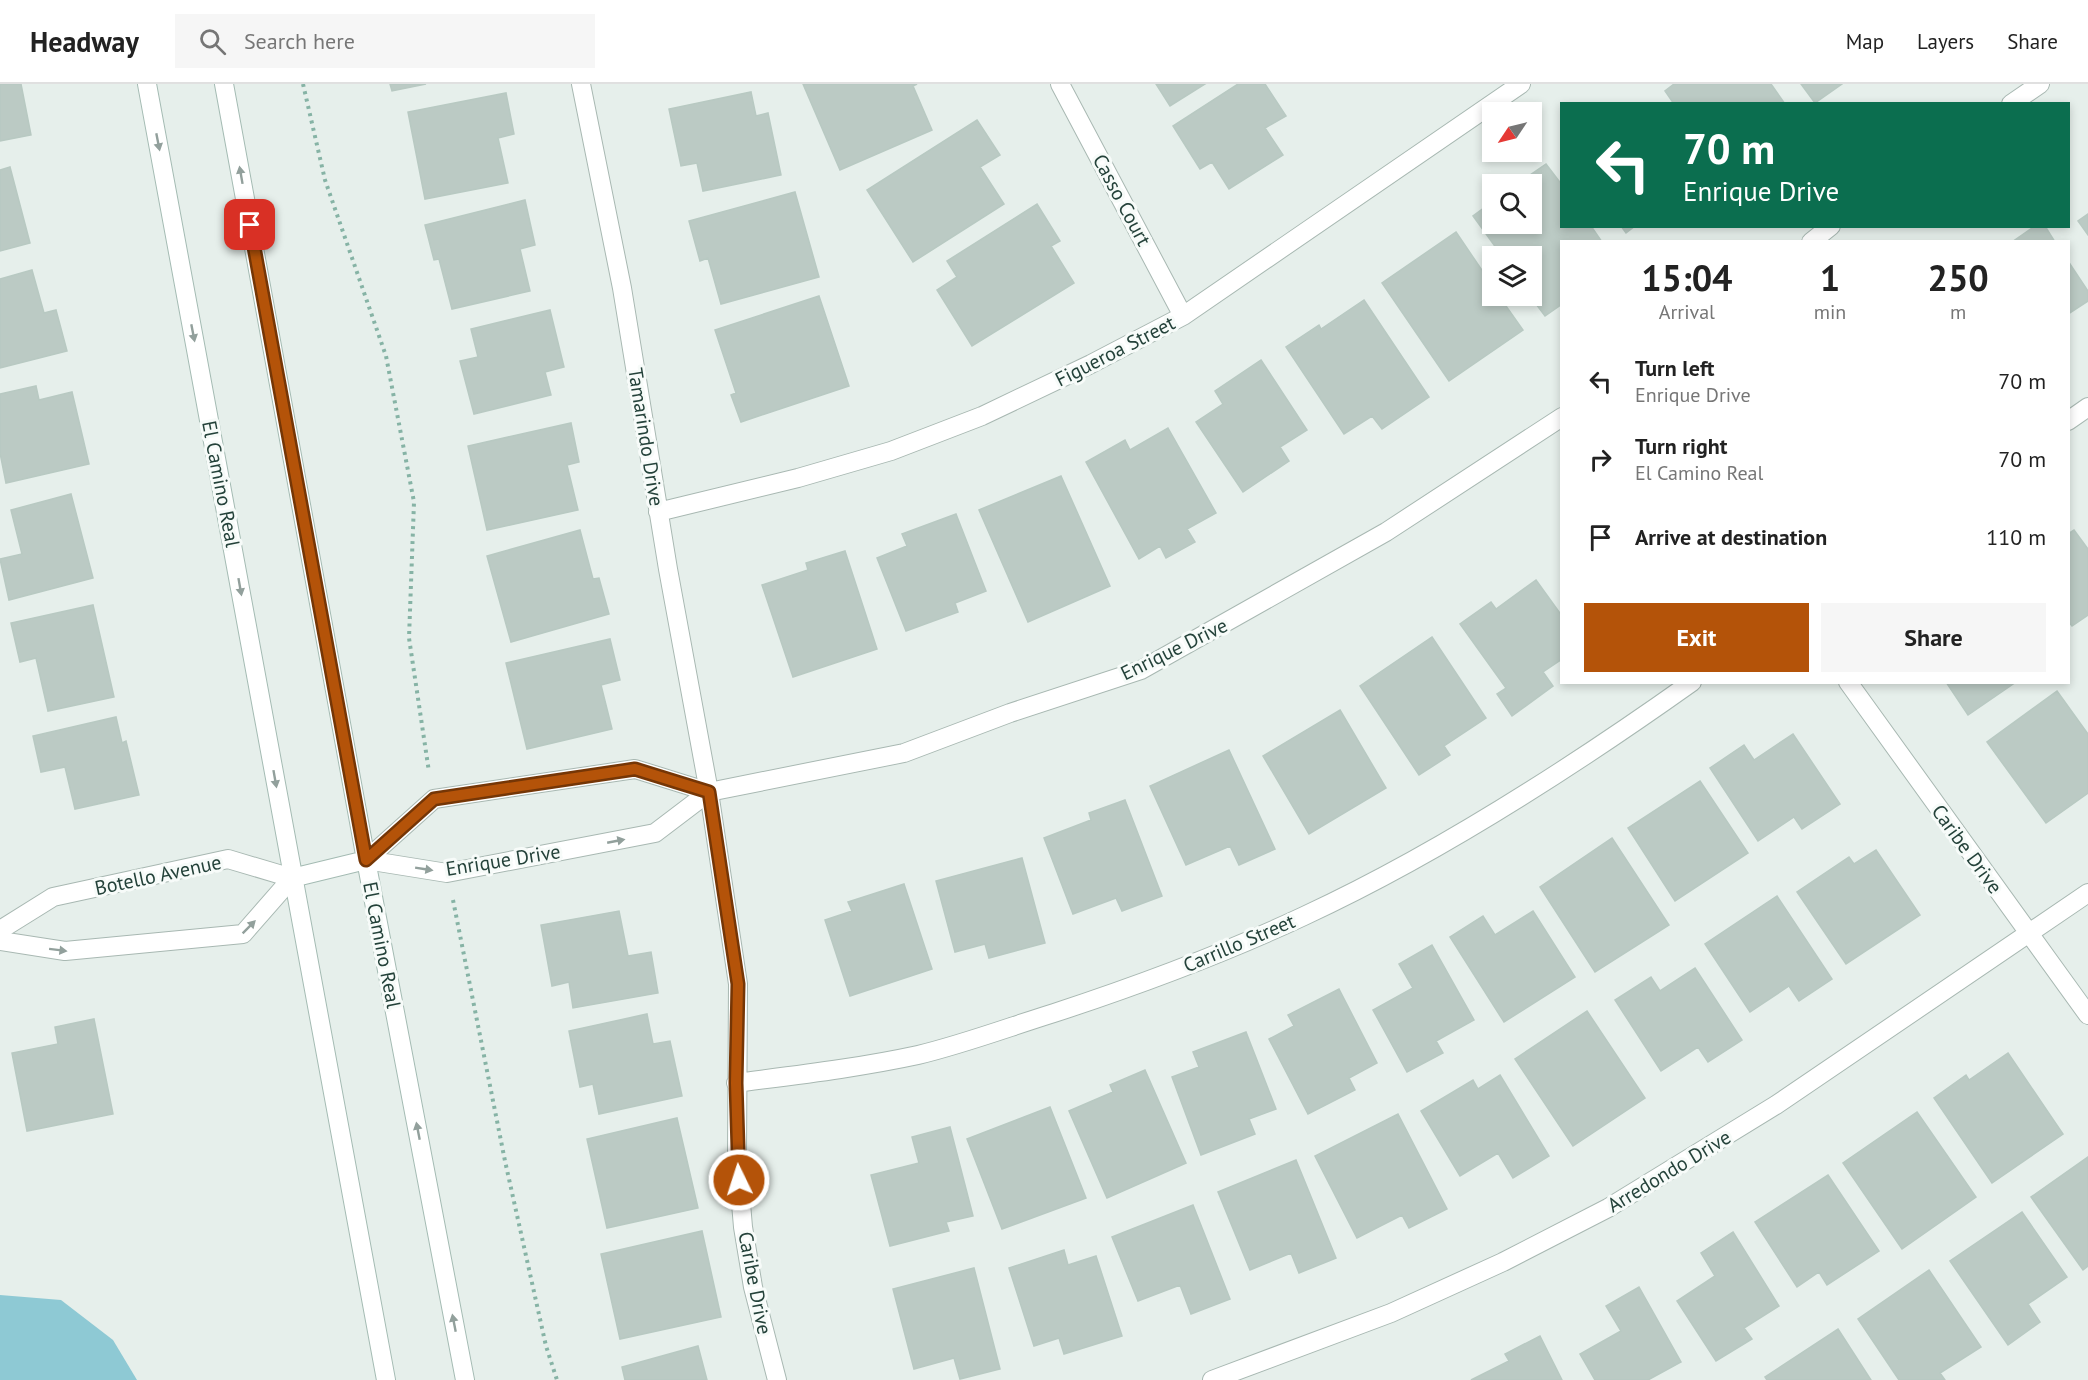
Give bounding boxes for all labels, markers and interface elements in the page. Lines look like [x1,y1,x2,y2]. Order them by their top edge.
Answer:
search box [175,14,595,68]
text: Headway [30,23,139,60]
icon: search [196,25,229,58]
text: Search here [244,27,355,55]
text: Map [1846,28,1884,55]
text: Layers [1917,28,1974,55]
text: Share [2007,28,2058,55]
north arrow [1482,102,1542,162]
map controls [1482,102,1542,306]
text: 70 m [1683,121,1775,176]
icon: left [1584,126,1662,204]
one-way arrow [154,132,163,151]
street label: Casso Court [1087,150,1157,251]
one-way arrow [236,166,245,185]
button: search [1482,174,1542,234]
text: Enrique Drive [1683,174,1839,208]
pin [224,199,275,250]
icon: arrive [233,208,266,241]
button: layers [1482,246,1542,306]
text: 15:04 [1641,254,1733,301]
text: 1 [1820,254,1840,301]
text: 250 [1928,254,1989,301]
text: Arrival [1659,299,1715,325]
text: min [1814,299,1846,325]
text: m [1950,299,1966,325]
street label: Figueroa Street [1051,310,1180,392]
one-way arrow [189,324,198,343]
text: Turn left [1635,354,1715,382]
icon: left [1584,365,1617,398]
street label: Tamarindo Drive [622,366,670,508]
text: 70 m [1998,367,2046,395]
text: Enrique Drive [1635,382,1751,408]
street label: El Camino Real [196,419,246,550]
text: Turn right [1635,432,1727,460]
icon: right [1584,443,1617,476]
text: 70 m [1998,445,2046,473]
text: El Camino Real [1635,460,1763,486]
icon: arrive [1584,521,1617,554]
text: Arrive at destination [1635,523,1827,551]
text: 110 m [1986,523,2046,551]
one-way arrow [236,578,245,597]
button: Exit [1584,603,1809,672]
button: Share [1821,603,2046,672]
street label: Enrique Drive [1116,612,1232,686]
one-way arrow [270,770,279,789]
street label: Caribe Drive [1926,799,2008,899]
one-way arrow [606,836,625,845]
street label: Enrique Drive [444,838,562,882]
street label: Botello Avenue [92,849,224,901]
one-way arrow [415,865,434,874]
street label: El Camino Real [357,880,407,1011]
street label: Carrillo Street [1179,908,1299,978]
one-way arrow [241,920,255,934]
one-way arrow [48,945,67,955]
one-way arrow [413,1121,422,1140]
street label: Arredondo Drive [1603,1124,1735,1218]
position arrow [707,1148,771,1212]
street label: Caribe Drive [732,1229,778,1337]
one-way arrow [449,1313,458,1332]

